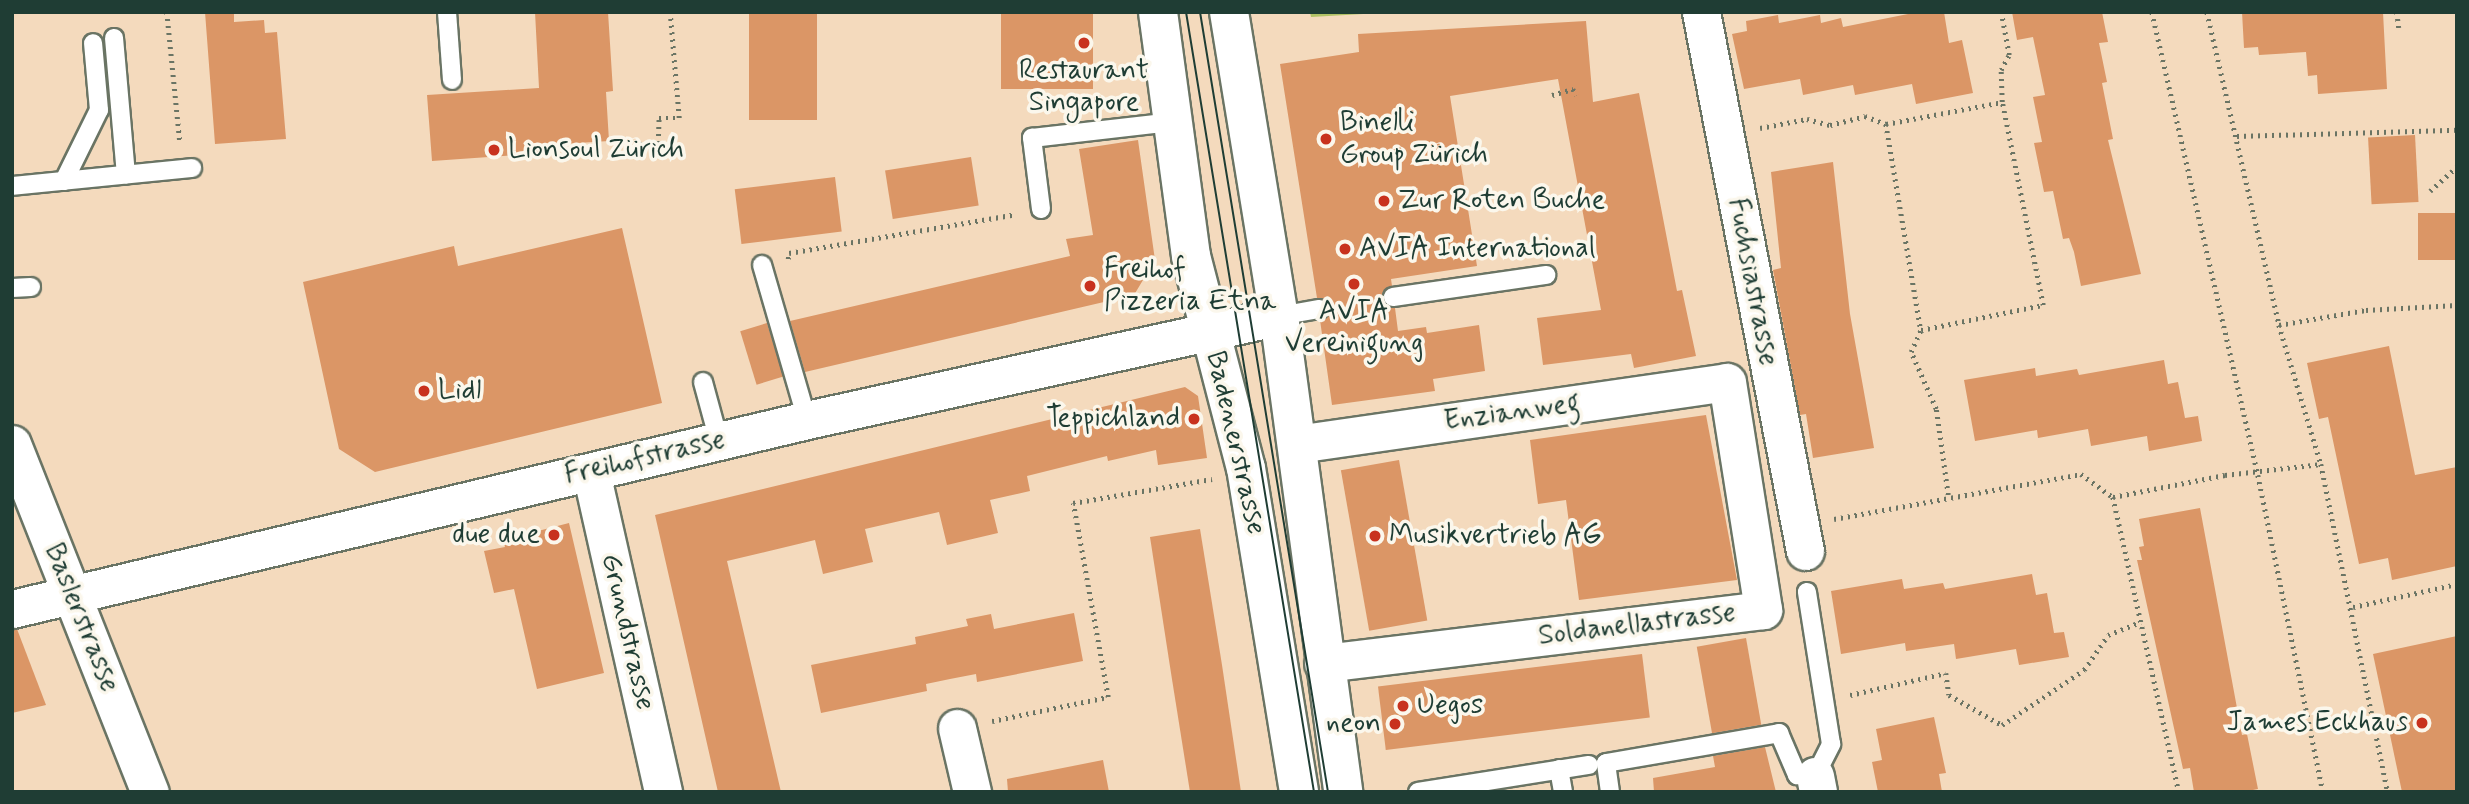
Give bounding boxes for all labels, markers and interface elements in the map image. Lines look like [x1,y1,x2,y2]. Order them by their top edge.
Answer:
marker: Restaurant Singapore [1076,35,1092,51]
place label: Restaurant Singapore [1019,54,1149,120]
place label: Binelli Group Zürich [1340,106,1492,172]
marker: Binelli Group Zürich [1318,131,1334,147]
place label: Lionsoul Zürich [508,133,688,167]
marker: Lionsoul Zürich [486,142,502,158]
place label: Zur Roten Buche [1398,184,1602,218]
marker: Zur Roten Buche [1376,193,1392,209]
street label: Fuchsiastrasse [1719,195,1785,369]
place label: AVIA International [1359,232,1596,266]
marker: AVIA International [1337,241,1353,257]
place label: Freihof Pizzeria Etna [1104,253,1270,319]
marker: AVIA Vereinigung [1346,276,1362,292]
marker: Freihof Pizzeria Etna [1082,278,1098,294]
place label: AVIA Vereinigung [1285,295,1423,361]
street label: Badenerstrasse [1198,348,1272,538]
place label: Lidl [438,374,481,408]
marker: Lidl [416,383,432,399]
street label: Enzianweg [1442,387,1582,439]
place label: Teppichland [1046,402,1180,436]
marker: Teppichland [1186,411,1202,427]
street label: Freihofstrasse [562,423,728,493]
place label: due due [456,518,540,552]
place label: Musikvertrieb AG [1389,519,1601,553]
marker: due due [546,527,562,543]
marker: Musikvertrieb AG [1367,528,1383,544]
street label: Baslerstrasse [36,539,126,697]
street label: Grundstrasse [593,550,661,714]
street label: Soldanellastrasse [1537,596,1737,654]
place label: Uegos [1417,689,1483,723]
marker: Uegos [1395,698,1411,714]
place label: James Eckhaus [2221,706,2408,740]
place label: neon [1326,707,1381,741]
marker: James Eckhaus [2414,715,2430,731]
marker: neon [1387,716,1403,732]

